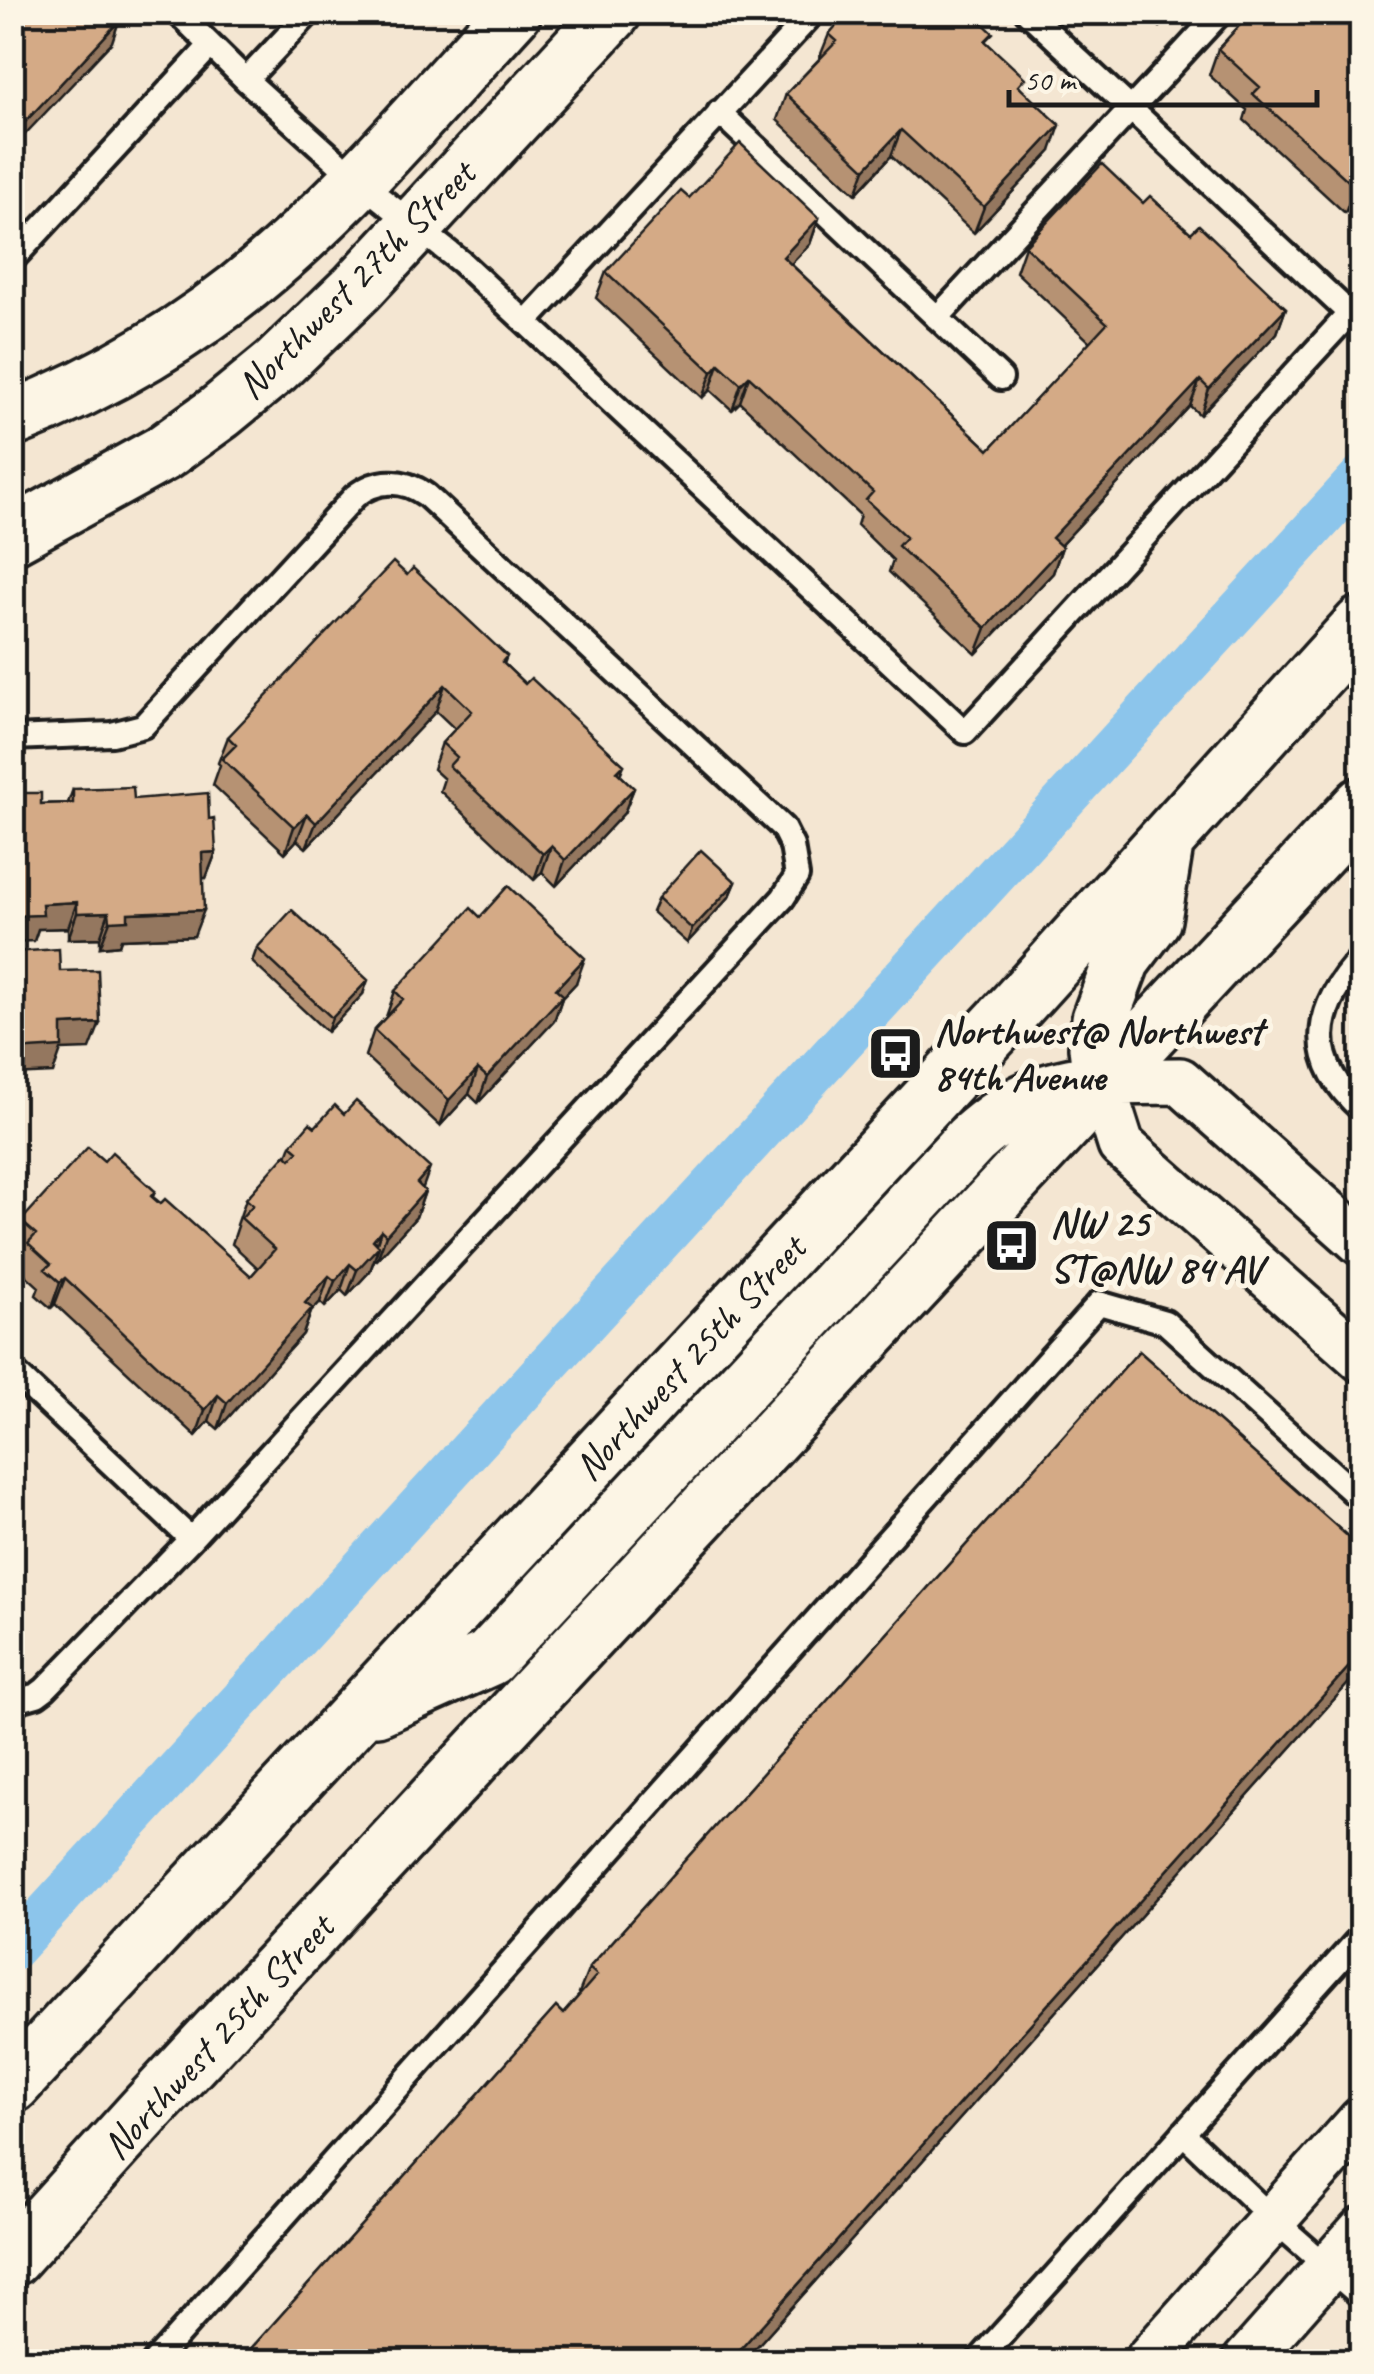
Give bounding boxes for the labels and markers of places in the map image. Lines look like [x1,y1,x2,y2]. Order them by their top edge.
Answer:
place label: Northwest@ Northwest 84th Avenue [934,1006,1269,1102]
bus stop icon: Northwest@ Northwest 84th Avenue [865,1023,925,1083]
place label: NW 25 ST@NW 84 AV [1050,1198,1270,1294]
bus stop icon: NW 25 ST@NW 84 AV [981,1215,1041,1275]

